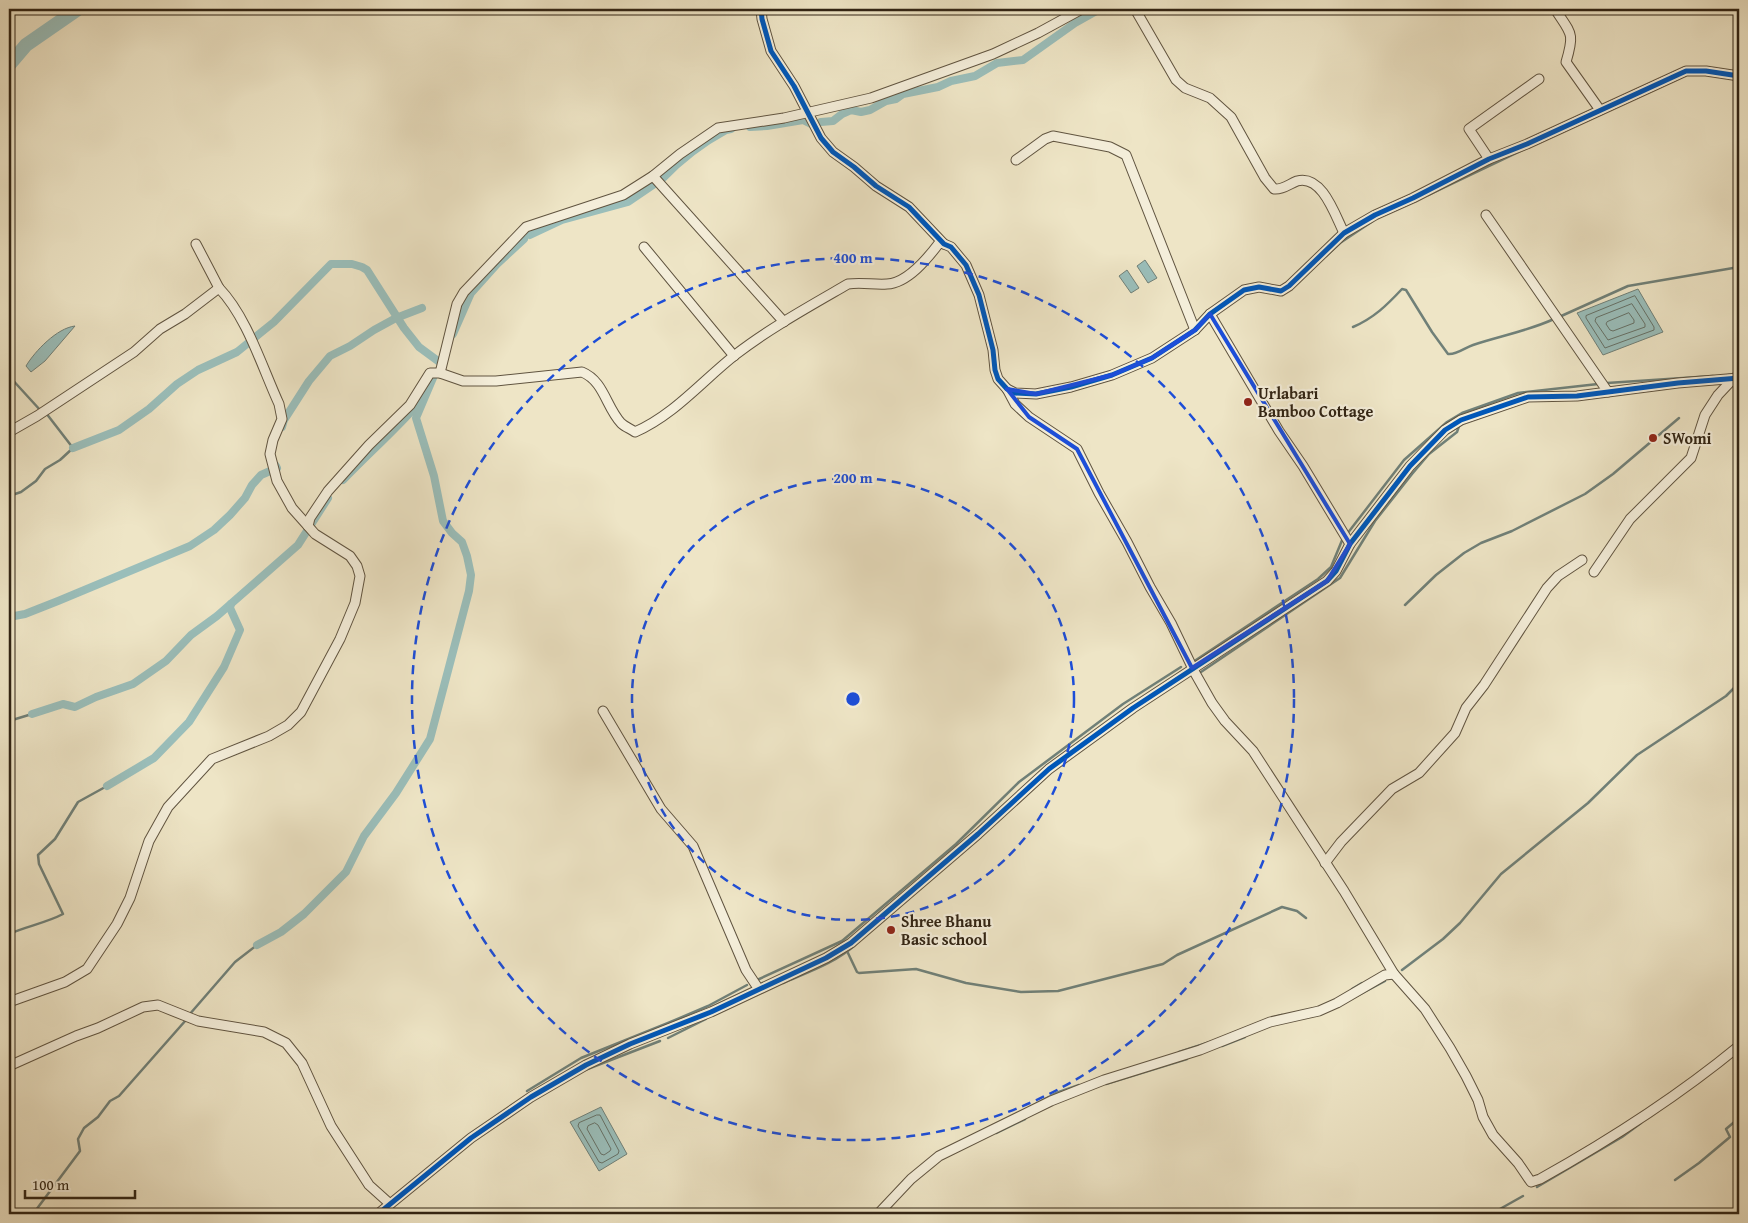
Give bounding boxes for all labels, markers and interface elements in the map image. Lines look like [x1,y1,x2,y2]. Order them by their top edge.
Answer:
text: 400 m [833,247,873,268]
place label: Urlabari Bamboo Cottage [1258,381,1373,423]
marker: Urlabari Bamboo Cottage [1242,396,1254,408]
place label: SWomi [1663,426,1712,450]
marker: SWomi [1647,432,1659,444]
text: 200 m [833,467,873,488]
centre of rings [844,690,862,708]
place label: Shree Bhanu Basic school [901,909,992,951]
marker: Shree Bhanu Basic school [885,924,897,936]
scale bar [25,1168,135,1200]
text: 100 m [32,1174,70,1195]

